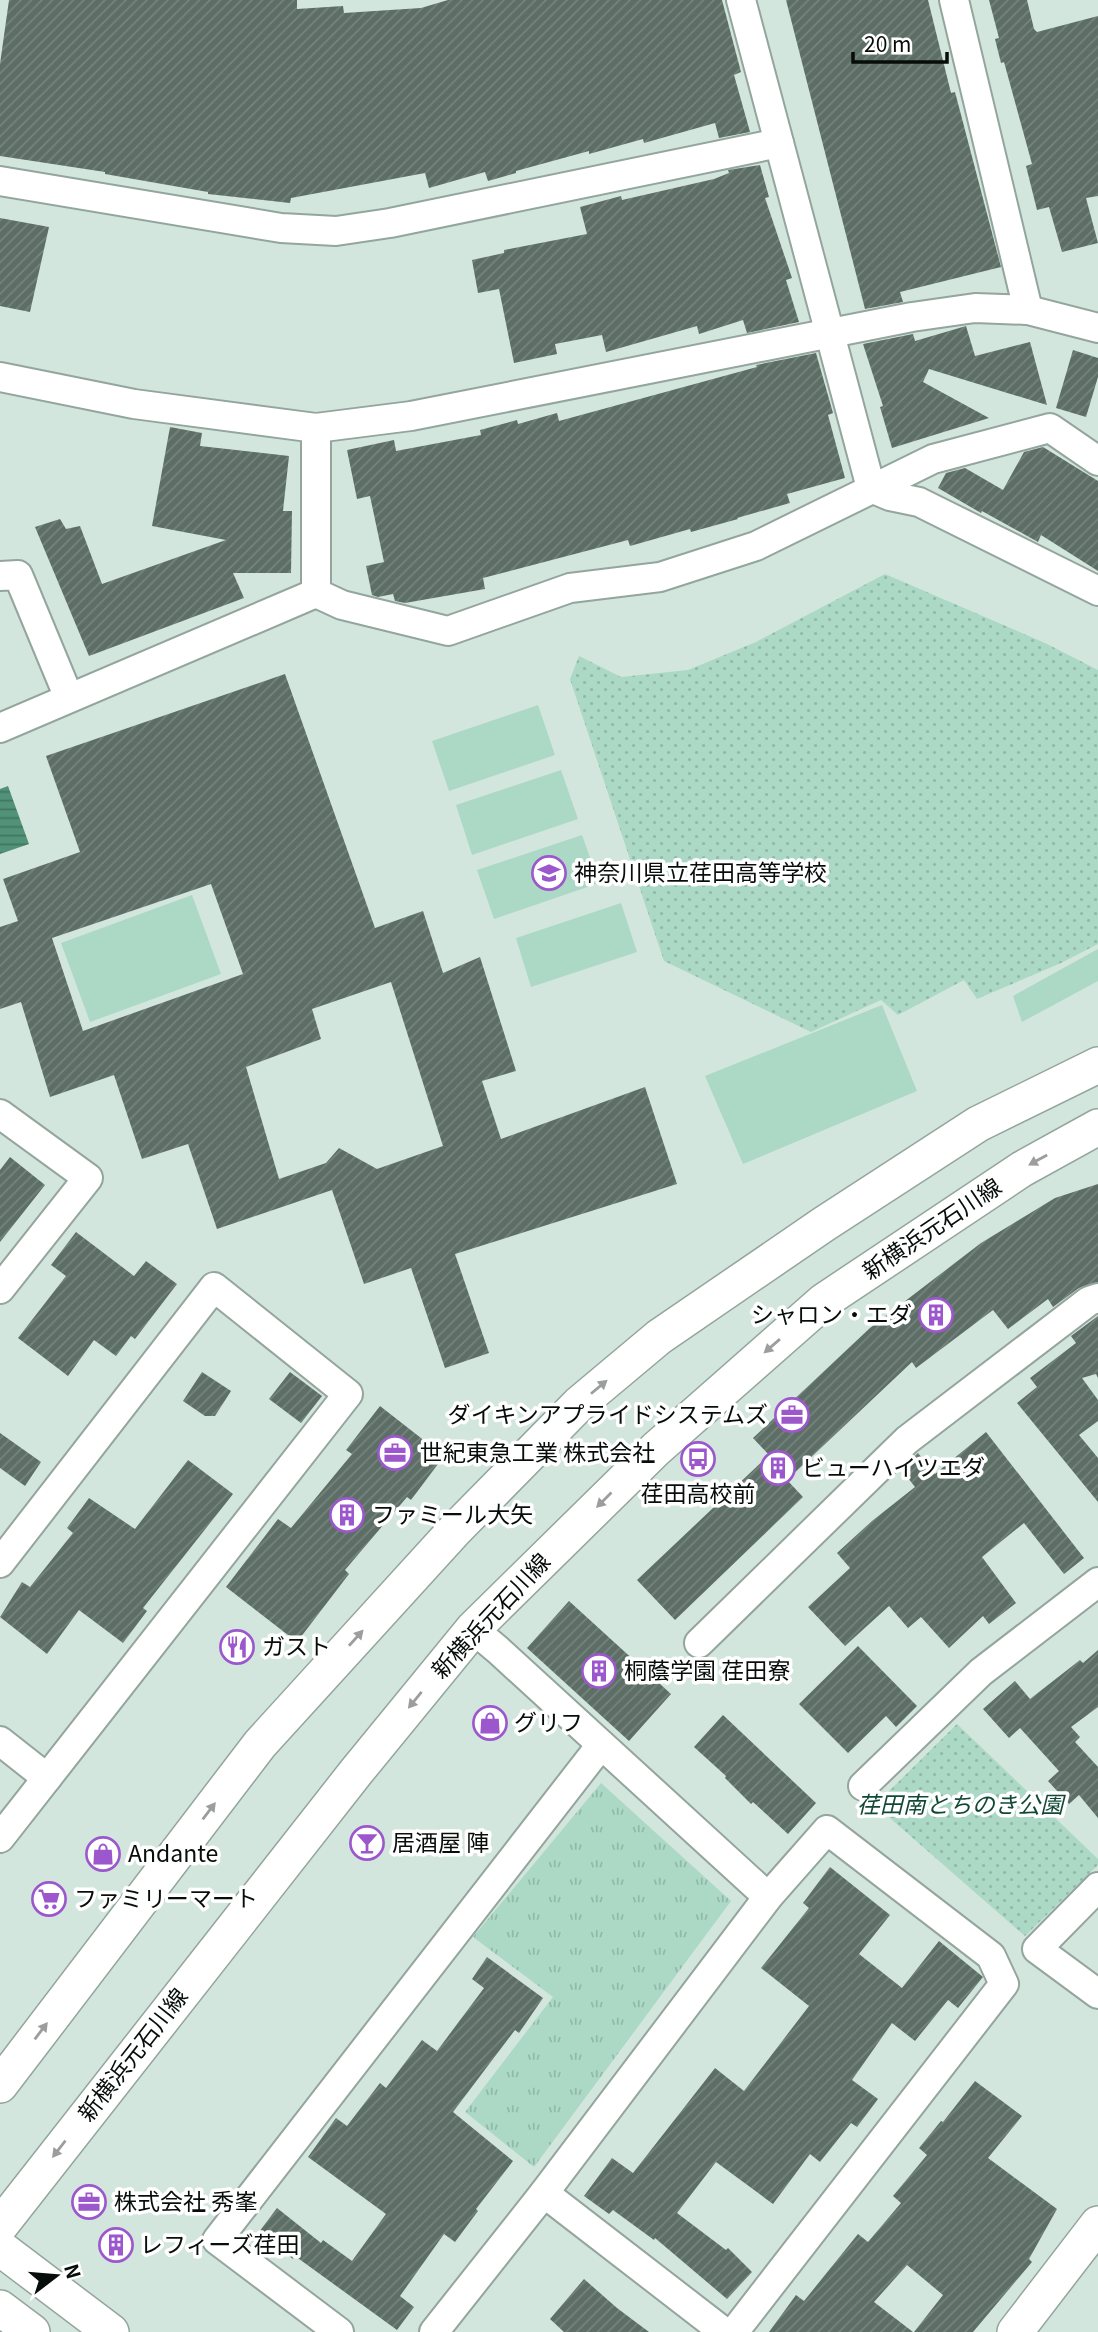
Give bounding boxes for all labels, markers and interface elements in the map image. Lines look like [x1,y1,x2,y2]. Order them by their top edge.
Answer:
scale bar [853,21,948,65]
text: 20 m [864,28,911,58]
school or university icon: 神奈川県立荏田高等学校 [530,854,568,892]
place label: 神奈川県立荏田高等学校 [574,854,827,888]
one-way arrow [1029,1154,1048,1166]
street label: 新横浜元石川線 [855,1168,1007,1286]
place label: シャロン・エダ [751,1296,912,1330]
building icon: シャロン・エダ [917,1296,955,1334]
one-way arrow [763,1338,781,1354]
one-way arrow [591,1380,608,1395]
place label: ダイキンアプライドシステムズ [447,1396,768,1430]
office icon: ダイキンアプライドシステムズ [773,1396,811,1434]
office icon: 世紀東急工業 株式会社 [376,1434,414,1472]
place label: 世紀東急工業 株式会社 [420,1434,655,1468]
bus stop icon: 荏田高校前 [679,1440,717,1478]
building icon: ビューハイツエダ [759,1449,797,1487]
place label: ビューハイツエダ [802,1449,985,1483]
place label: 荏田高校前 [641,1475,756,1509]
one-way arrow [596,1491,613,1508]
building icon: ファミール大矢 [328,1496,366,1534]
place label: ファミール大矢 [372,1496,533,1530]
street label: 新横浜元石川線 [422,1544,557,1685]
restaurant icon: ガスト [218,1628,256,1666]
place label: ガスト [262,1628,331,1662]
one-way arrow [348,1630,364,1647]
building icon: 桐蔭学園 荏田寮 [580,1652,618,1690]
place label: 桐蔭学園 荏田寮 [624,1652,790,1686]
one-way arrow [407,1691,422,1709]
shop icon: グリフ [471,1704,509,1742]
place label: グリフ [514,1704,583,1738]
park label: 荏田南とちのき公園 [857,1786,1066,1820]
one-way arrow [202,1802,216,1821]
bar icon: 居酒屋 陣 [348,1824,386,1862]
place label: 居酒屋 陣 [392,1824,489,1858]
shop icon: Andante [84,1835,122,1873]
place label: Andante [128,1835,218,1869]
supermarket icon: ファミリーマート [30,1880,68,1918]
place label: ファミリーマート [74,1880,258,1914]
street label: 新横浜元石川線 [68,1980,194,2128]
one-way arrow [34,2022,48,2040]
one-way arrow [52,2140,66,2158]
office icon: 株式会社 秀峯 [70,2183,108,2221]
place label: 株式会社 秀峯 [114,2183,257,2217]
building icon: レフィーズ荏田 [97,2226,135,2264]
place label: レフィーズ荏田 [140,2226,299,2260]
north arrow [21,2241,91,2311]
text: N [59,2260,89,2281]

